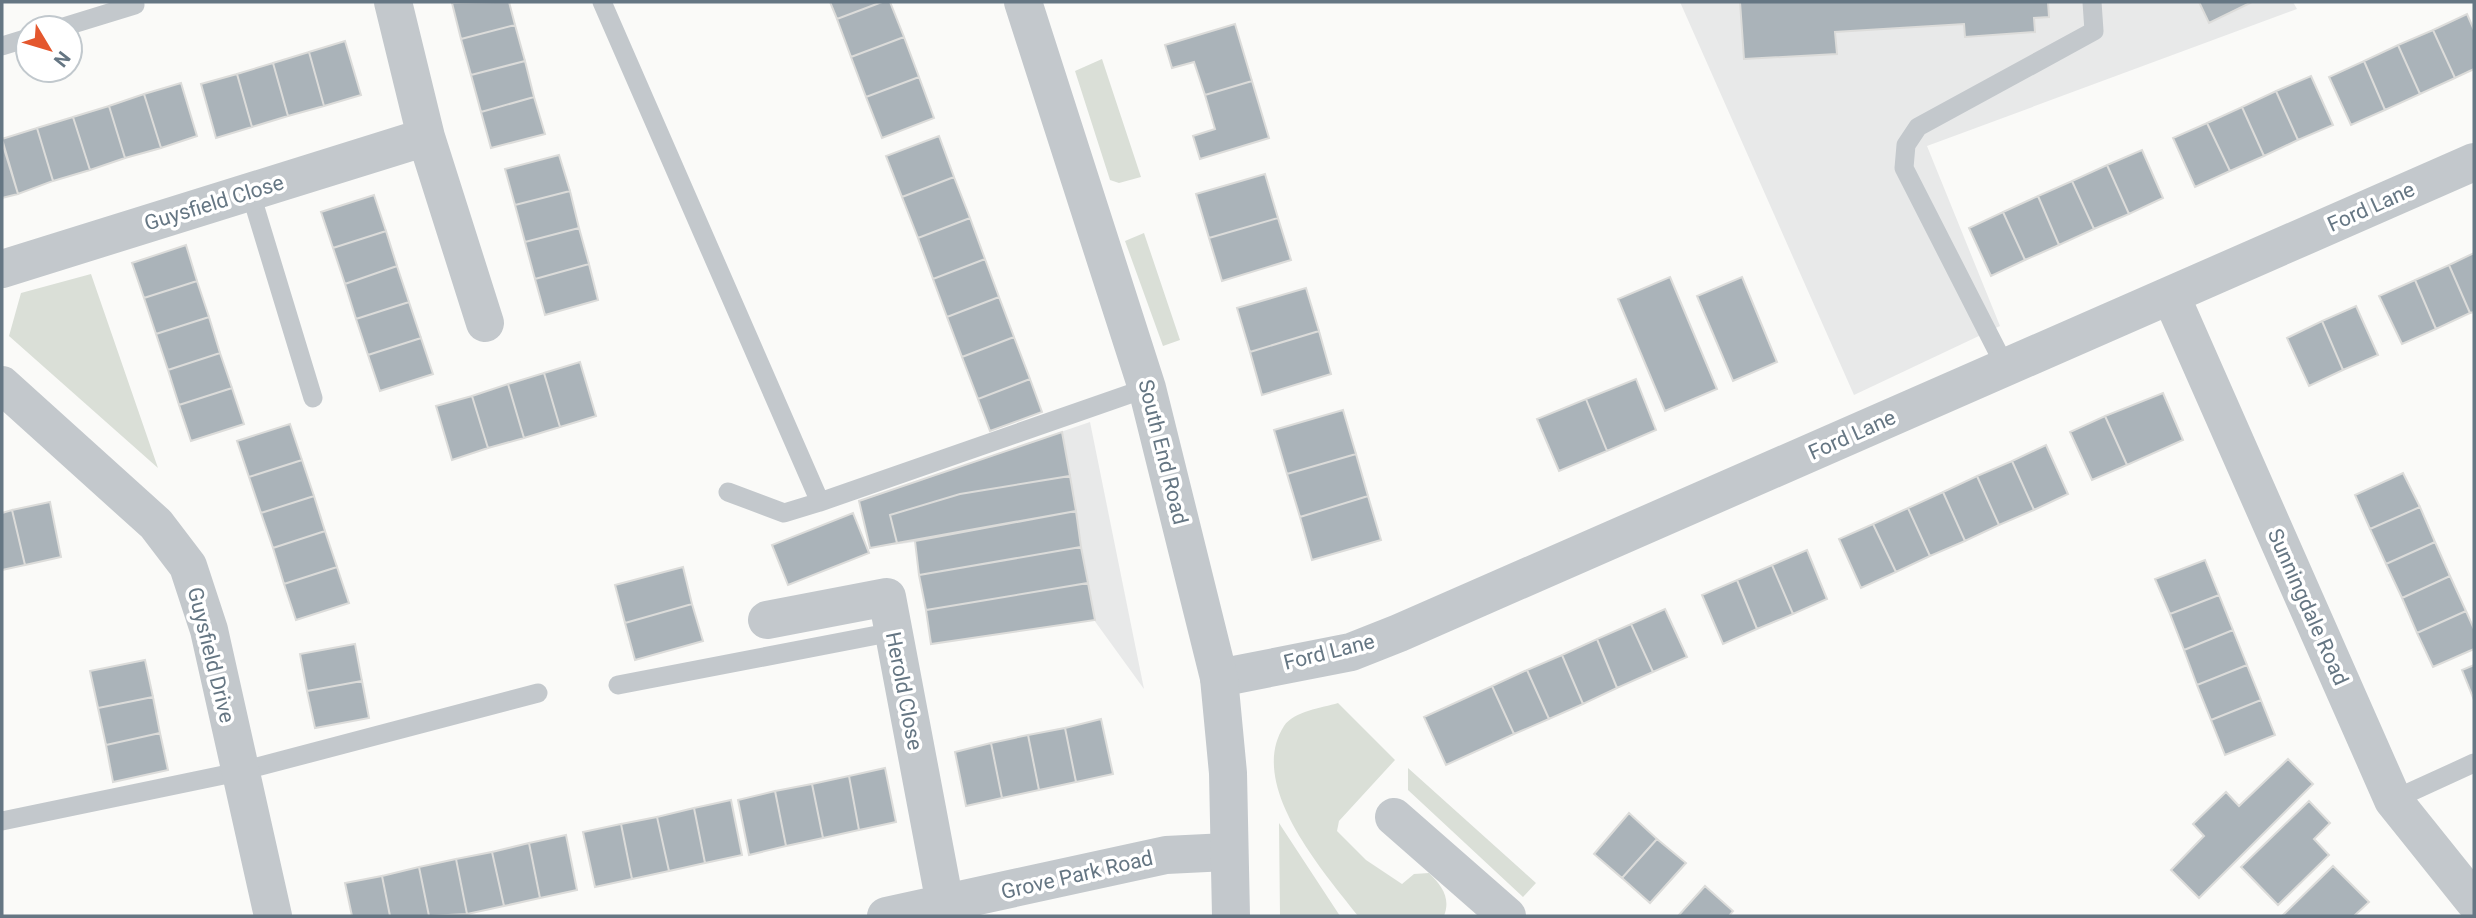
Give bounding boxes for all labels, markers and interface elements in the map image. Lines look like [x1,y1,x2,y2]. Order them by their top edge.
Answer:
north arrow [14,14,84,84]
text: N [49,47,75,72]
street label: Guysfield Close [141,170,287,236]
street label: Ford Lane [2324,177,2418,237]
street label: South End Road [1133,377,1193,527]
street label: Ford Lane [1805,405,1899,465]
street label: Sunningdale Road [2263,525,2353,689]
street label: Guysfield Drive [183,585,239,725]
street label: Ford Lane [1281,629,1377,675]
street label: Herold Close [881,630,927,752]
street label: Grove Park Road [999,846,1155,904]

